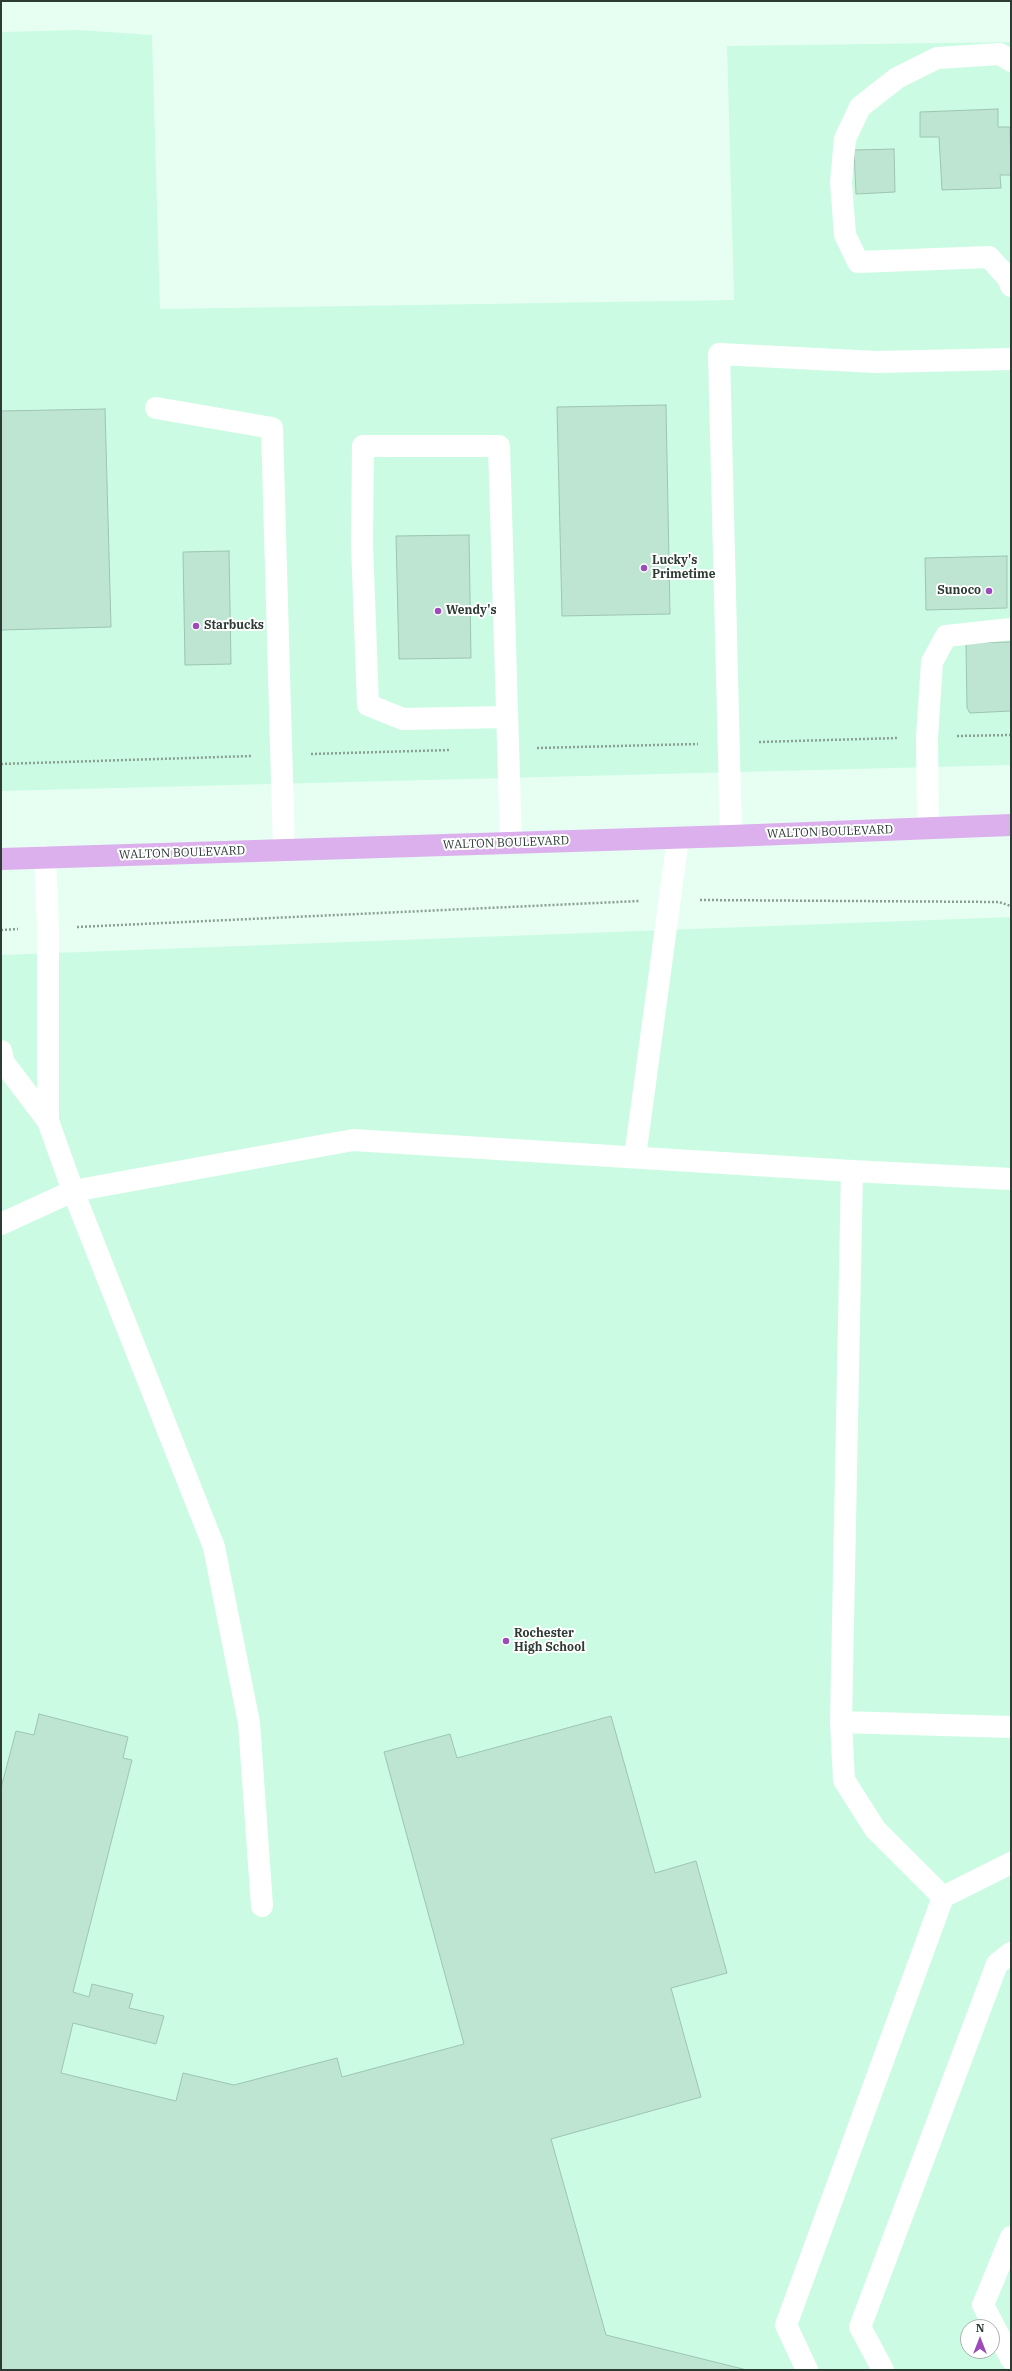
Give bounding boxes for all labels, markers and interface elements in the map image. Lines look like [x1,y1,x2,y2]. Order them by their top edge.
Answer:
place label: Lucky's Primetime [652,554,715,582]
marker: Lucky's Primetime [639,563,649,573]
place label: Sunoco [937,584,981,598]
marker: Sunoco [984,586,994,596]
place label: Wendy's [446,604,496,618]
marker: Wendy's [433,606,443,616]
place label: Starbucks [204,619,264,633]
marker: Starbucks [191,621,201,631]
street label: WALTON BOULEVARD [767,823,893,841]
street label: WALTON BOULEVARD [443,834,569,852]
street label: WALTON BOULEVARD [119,844,245,862]
place label: Rochester High School [514,1627,585,1655]
marker: Rochester High School [501,1636,511,1646]
north arrow [960,2319,1000,2359]
text: N [976,2321,984,2335]

